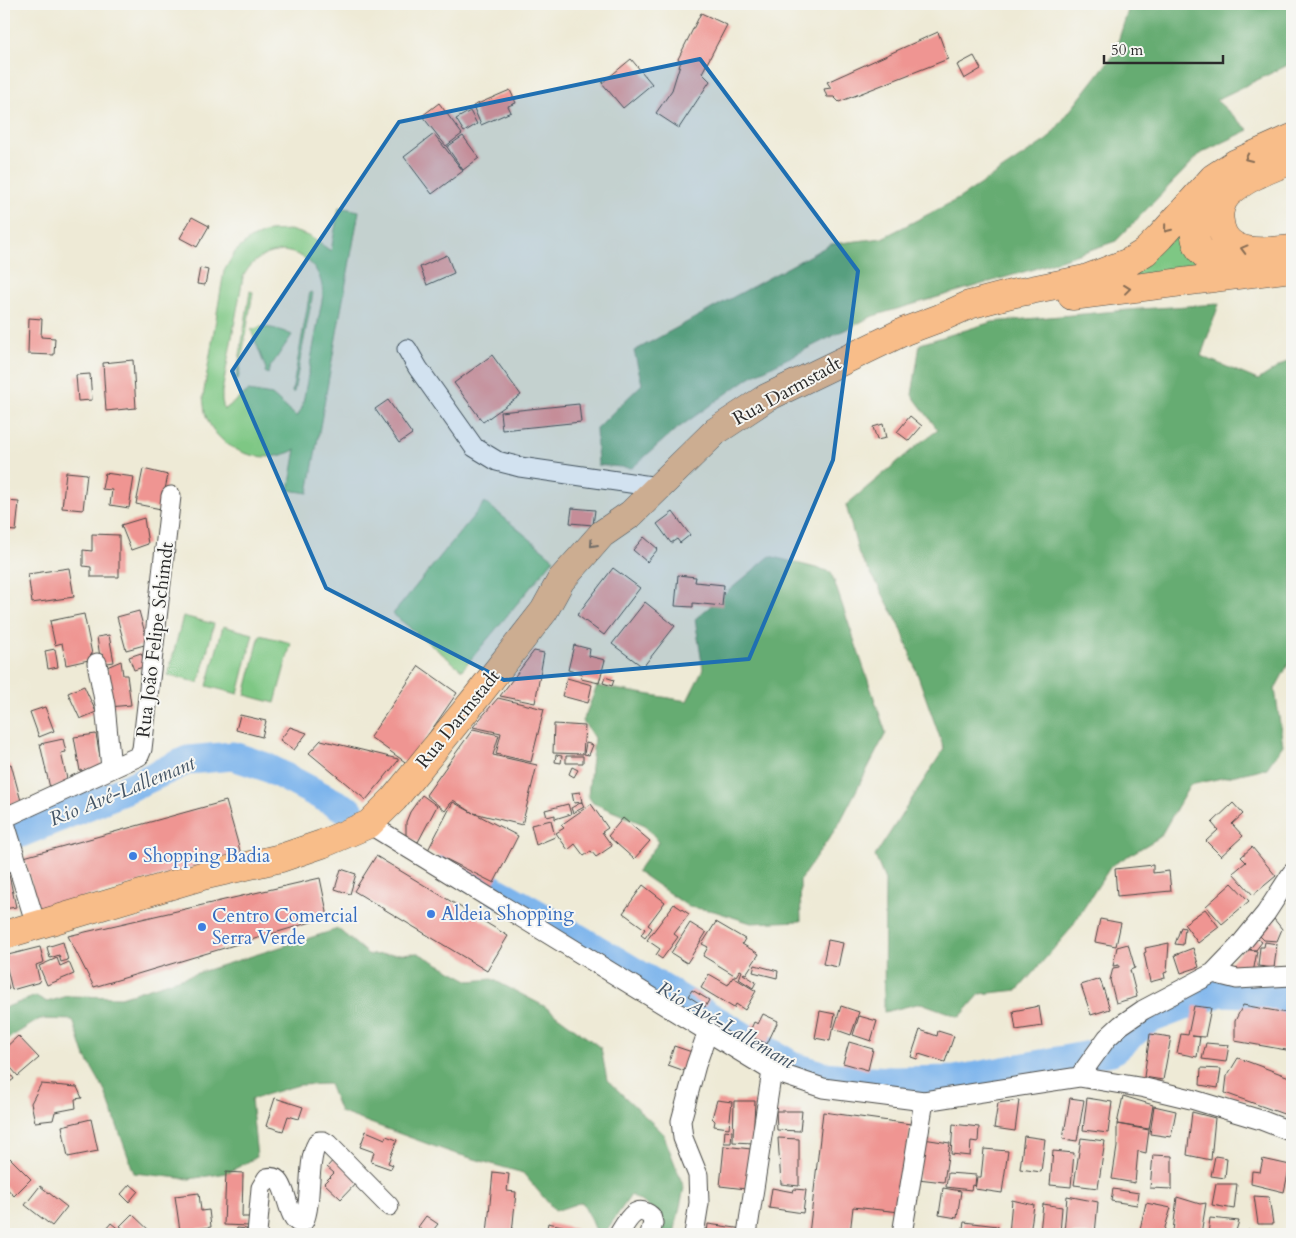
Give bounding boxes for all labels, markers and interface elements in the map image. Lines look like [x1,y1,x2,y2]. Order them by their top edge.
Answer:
scale bar [1104,32,1222,64]
text: 50 m [1111,40,1143,60]
one-way arrow [1244,151,1253,162]
one-way arrow [1165,223,1173,232]
one-way arrow [1240,244,1248,255]
one-way arrow [1123,284,1131,295]
street label: Rua Darmstadt [728,350,846,432]
one-way arrow [590,539,599,548]
street label: Rua João Felipe Schimdt [130,541,180,739]
street label: Rua Darmstadt [410,664,506,774]
water label: Rio Avé‐Lallemant [45,749,200,833]
place label: Shopping Badia [143,843,270,869]
marker: Shopping Badia [127,850,139,862]
place label: Aldeia Shopping [441,901,574,927]
place label: Centro Comercial Serra Verde [212,903,358,951]
marker: Aldeia Shopping [425,908,437,920]
marker: Centro Comercial Serra Verde [196,921,208,933]
water label: Rio Avé‐Lallemant [652,975,801,1076]

